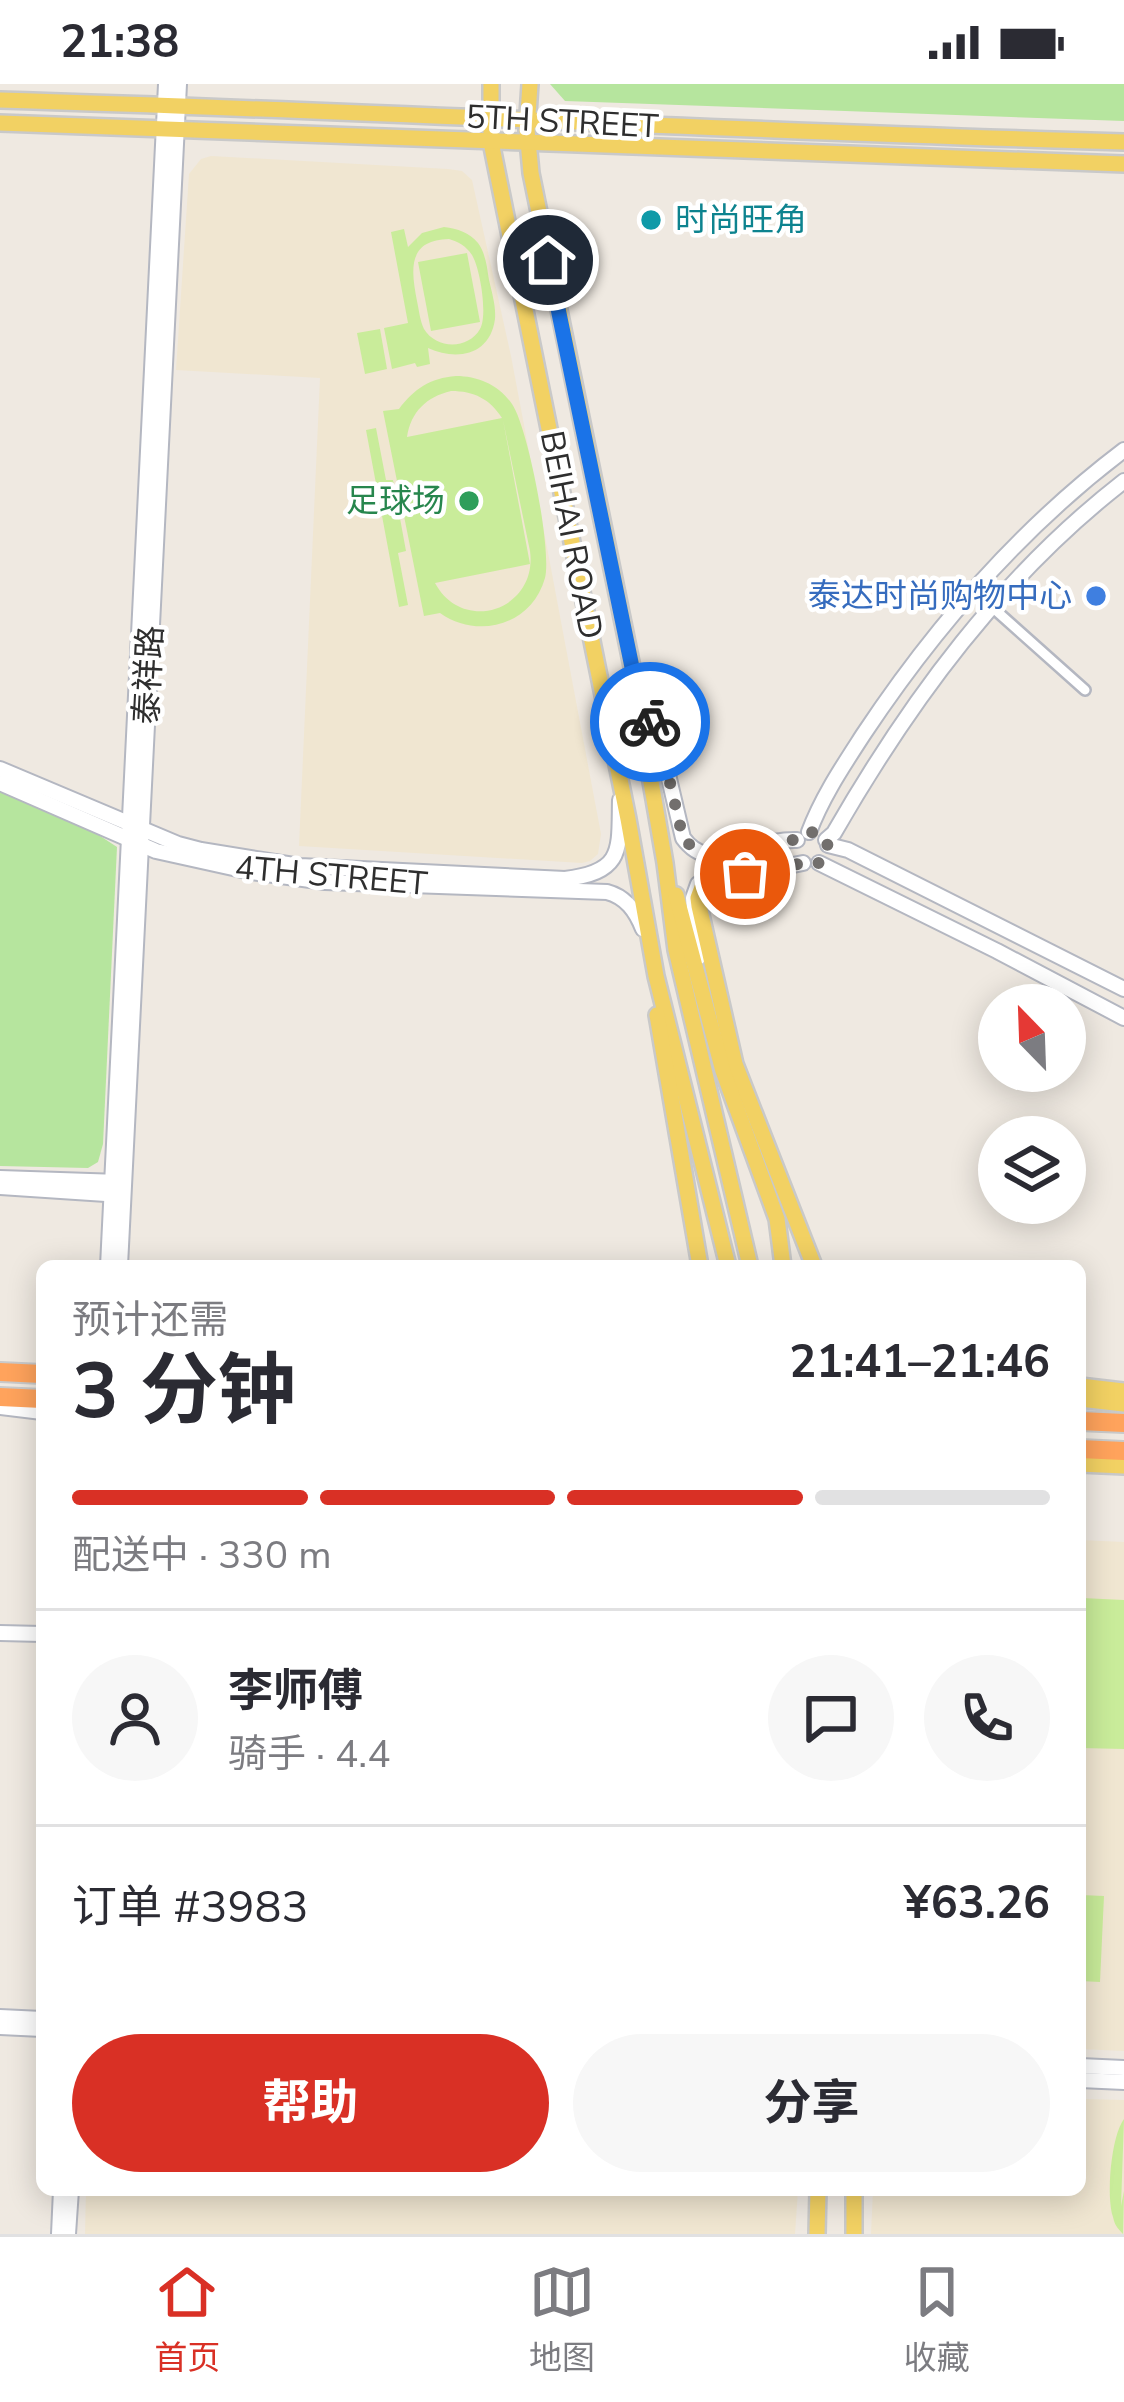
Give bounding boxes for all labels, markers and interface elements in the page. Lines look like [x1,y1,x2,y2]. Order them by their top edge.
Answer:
text: 21:38 [60,12,179,73]
street label: 5TH STREET [464,94,660,150]
place label: 时尚旺角 [675,198,807,243]
marker: 时尚旺角 [638,207,664,233]
pin [497,209,599,311]
icon: home [515,227,581,293]
street label: BEIHAI ROAD [529,427,613,643]
place label: 足球场 [346,479,445,524]
marker: 足球场 [456,488,482,514]
place label: 泰达时尚购物中心 [808,574,1072,619]
marker: 泰达时尚购物中心 [1083,583,1109,609]
street label: 泰祥路 [124,624,174,726]
courier [590,662,710,782]
icon: bike [617,689,683,755]
pin [694,823,796,925]
icon: bag [712,841,778,907]
street label: 4TH STREET [233,845,429,907]
north arrow [978,984,1086,1092]
map controls [978,984,1086,1224]
button: layers [978,1116,1086,1224]
text: 预计还需 [72,1294,228,1347]
text: 21:41–21:46 [789,1332,1050,1393]
text: 3 分钟 [72,1338,296,1445]
text: 配送中 · 330 m [72,1529,332,1582]
button: person [72,1655,198,1781]
button: chat [768,1655,894,1781]
button: phone [924,1655,1050,1781]
text: 李师傅 [228,1661,363,1722]
text: 骑手 · 4.4 [228,1728,391,1781]
text: ¥63.26 [904,1873,1050,1934]
text: 订单 #3983 [72,1877,309,1938]
button: 帮助 [72,2034,549,2172]
button: 分享 [573,2034,1050,2172]
tab: 首页 [154,2259,220,2381]
tab: 地图 [529,2259,595,2381]
tab: 收藏 [904,2259,970,2381]

